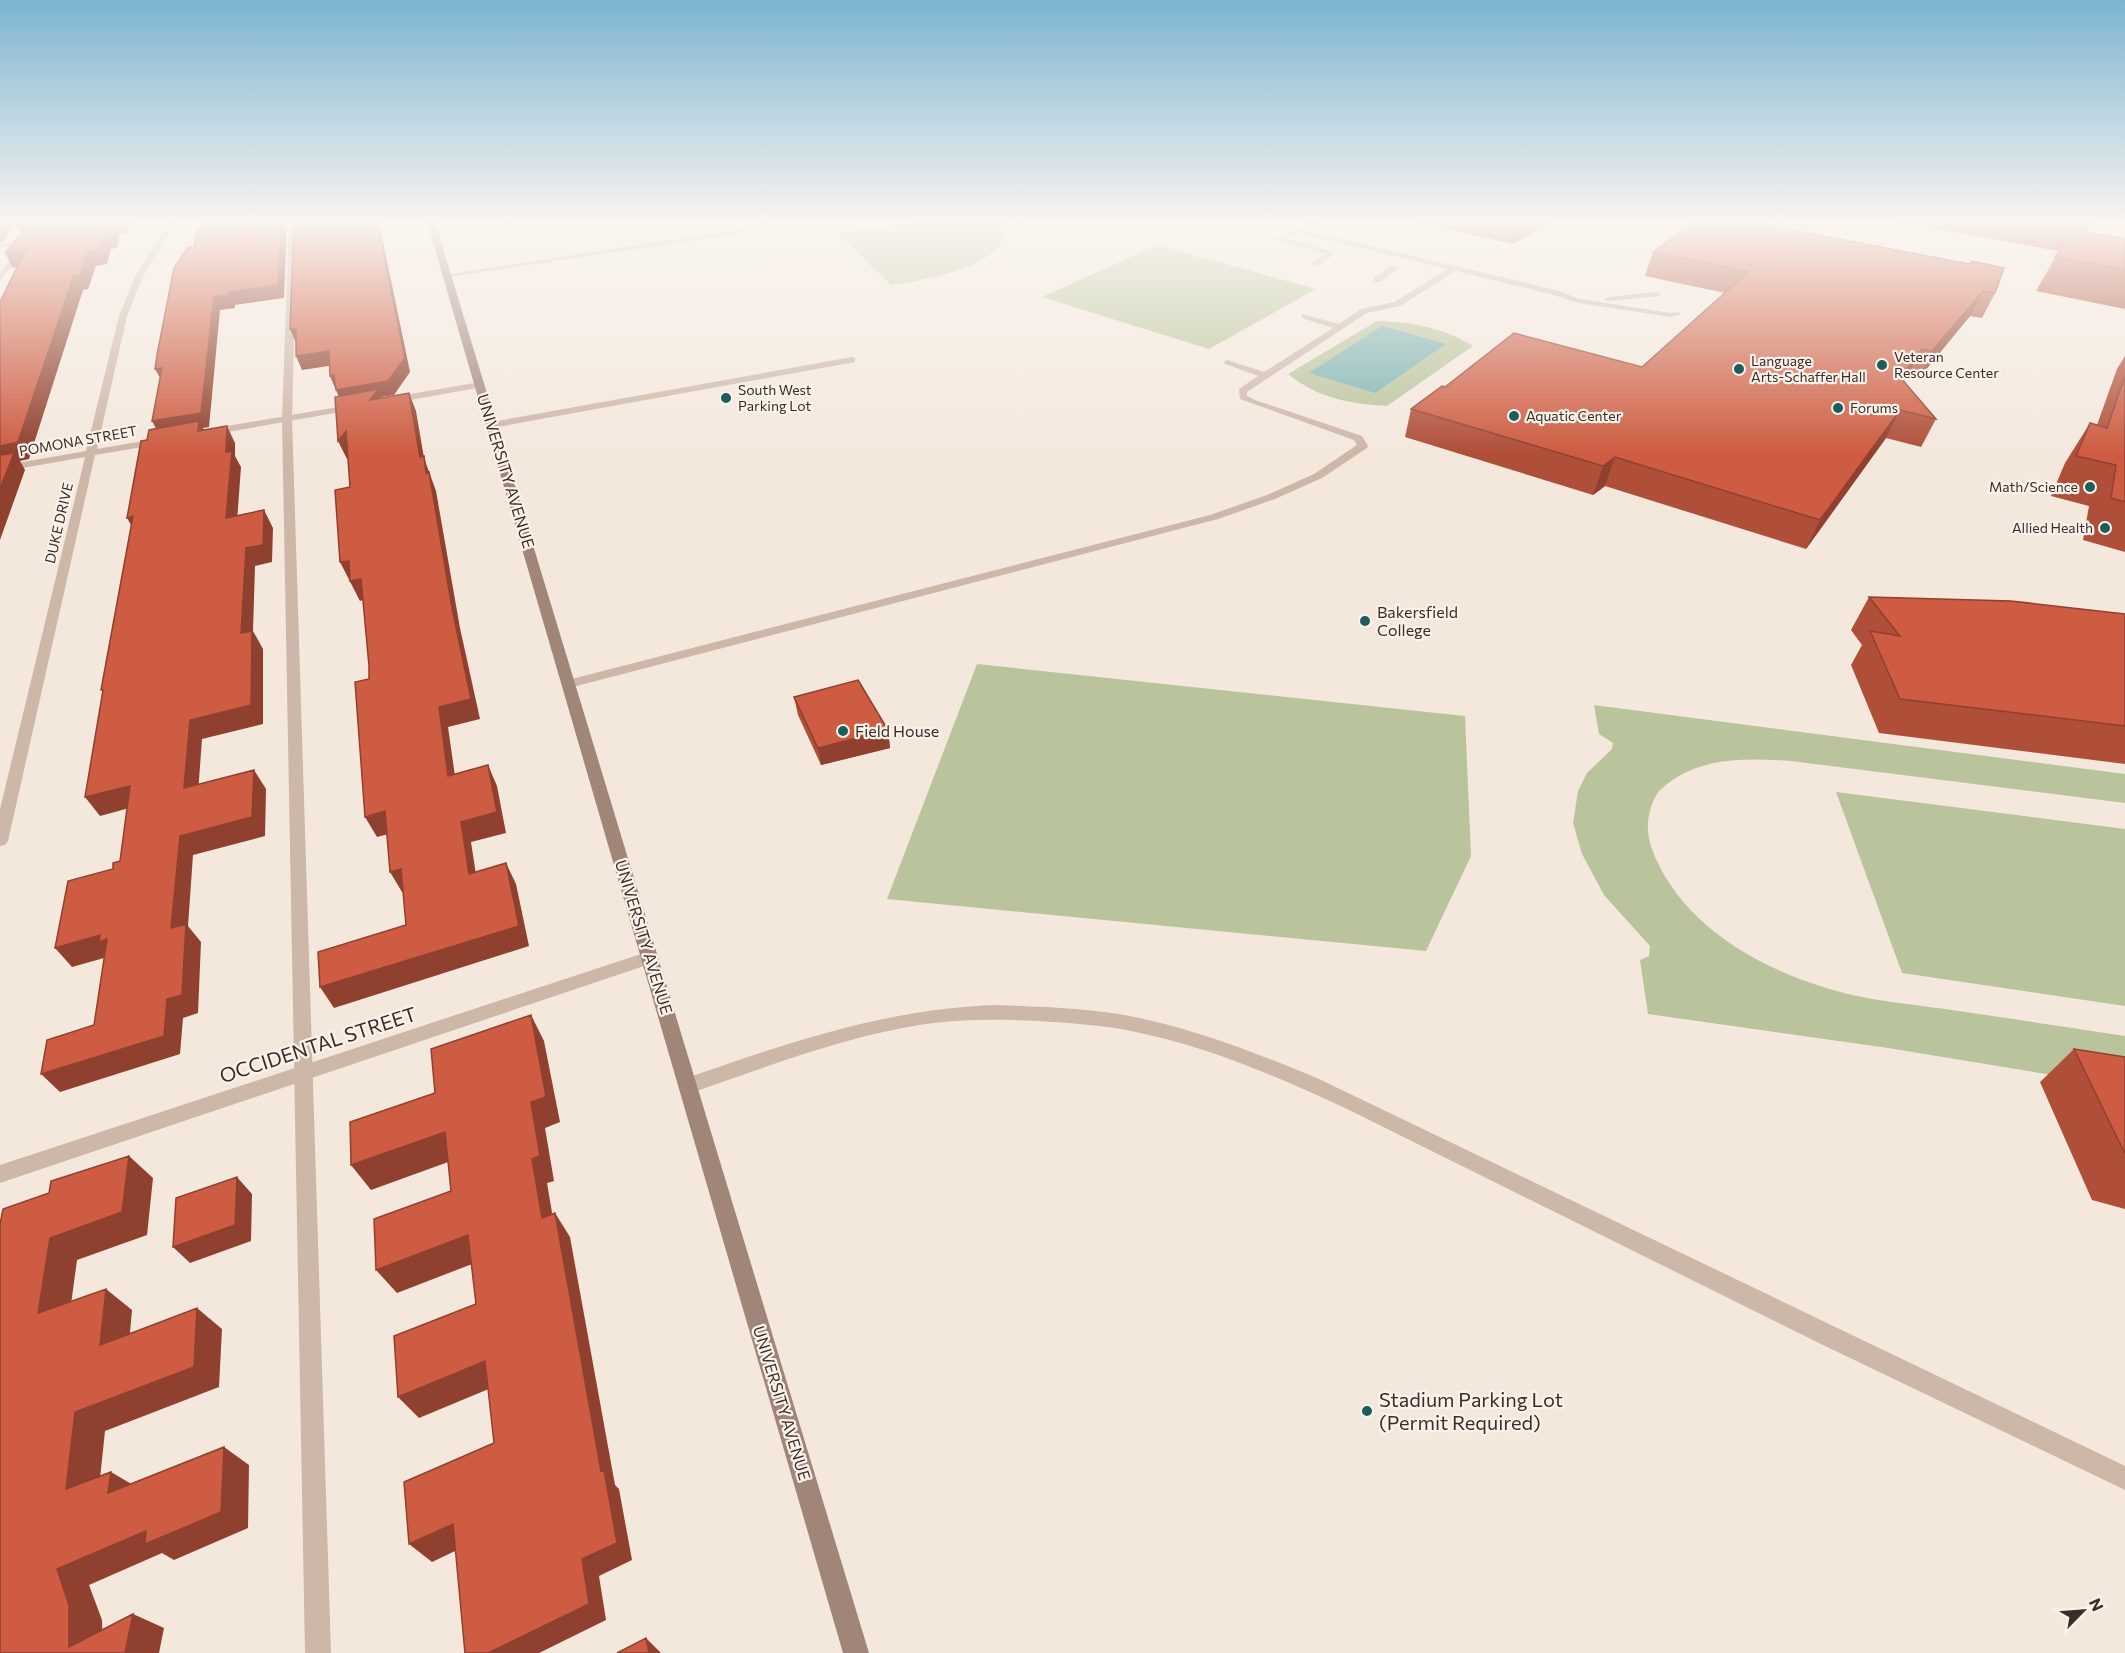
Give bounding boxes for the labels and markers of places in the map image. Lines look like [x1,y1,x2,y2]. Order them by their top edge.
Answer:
place label: Veteran Resource Center [1894,348,1999,381]
place label: Language Arts-Schaffer Hall [1751,352,1866,385]
marker: Veteran Resource Center [1875,358,1889,372]
marker: Language Arts-Schaffer Hall [1732,362,1746,376]
place label: South West Parking Lot [738,381,812,414]
marker: South West Parking Lot [719,391,733,405]
place label: Forums [1850,399,1898,416]
marker: Forums [1831,401,1845,415]
place label: Aquatic Center [1526,407,1622,424]
marker: Aquatic Center [1507,409,1521,423]
place label: Math/Science [1989,478,2078,495]
marker: Math/Science [2083,480,2097,494]
place label: Allied Health [2012,519,2093,536]
marker: Allied Health [2098,521,2112,535]
place label: Bakersfield College [1377,602,1458,639]
marker: Bakersfield College [1358,614,1372,628]
place label: Field House [855,721,939,740]
marker: Field House [836,724,850,738]
place label: Stadium Parking Lot (Permit Required) [1379,1387,1563,1434]
marker: Stadium Parking Lot (Permit Required) [1360,1404,1374,1418]

